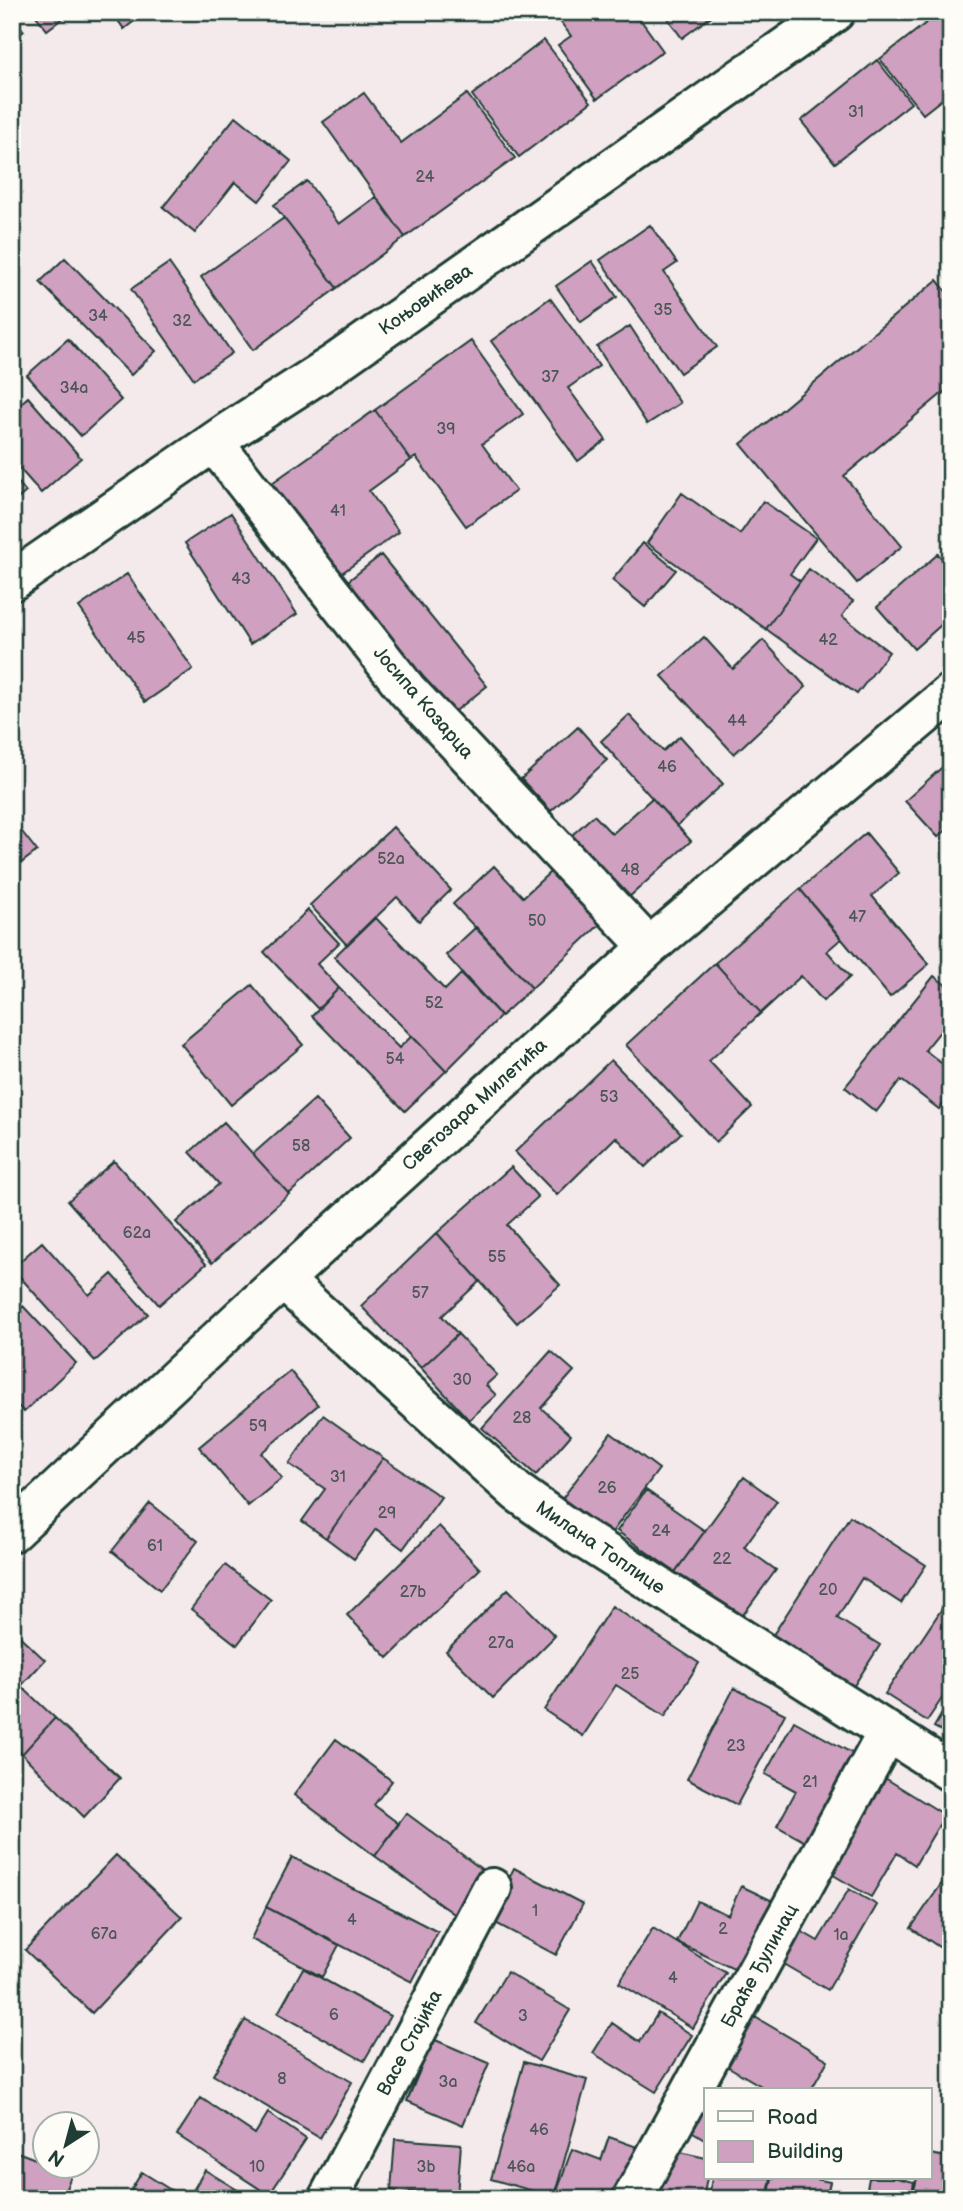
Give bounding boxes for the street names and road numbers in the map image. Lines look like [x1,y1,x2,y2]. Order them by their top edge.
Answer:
street label: Коњовићева [375,259,477,341]
street label: Јосипа Козарца [368,642,478,764]
street label: Светозара Милетића [398,1034,552,1176]
street label: Милана Топлице [531,1496,669,1600]
street label: Браће Ђулинац [717,1900,803,2032]
street label: Васе Стајића [372,1986,448,2100]

